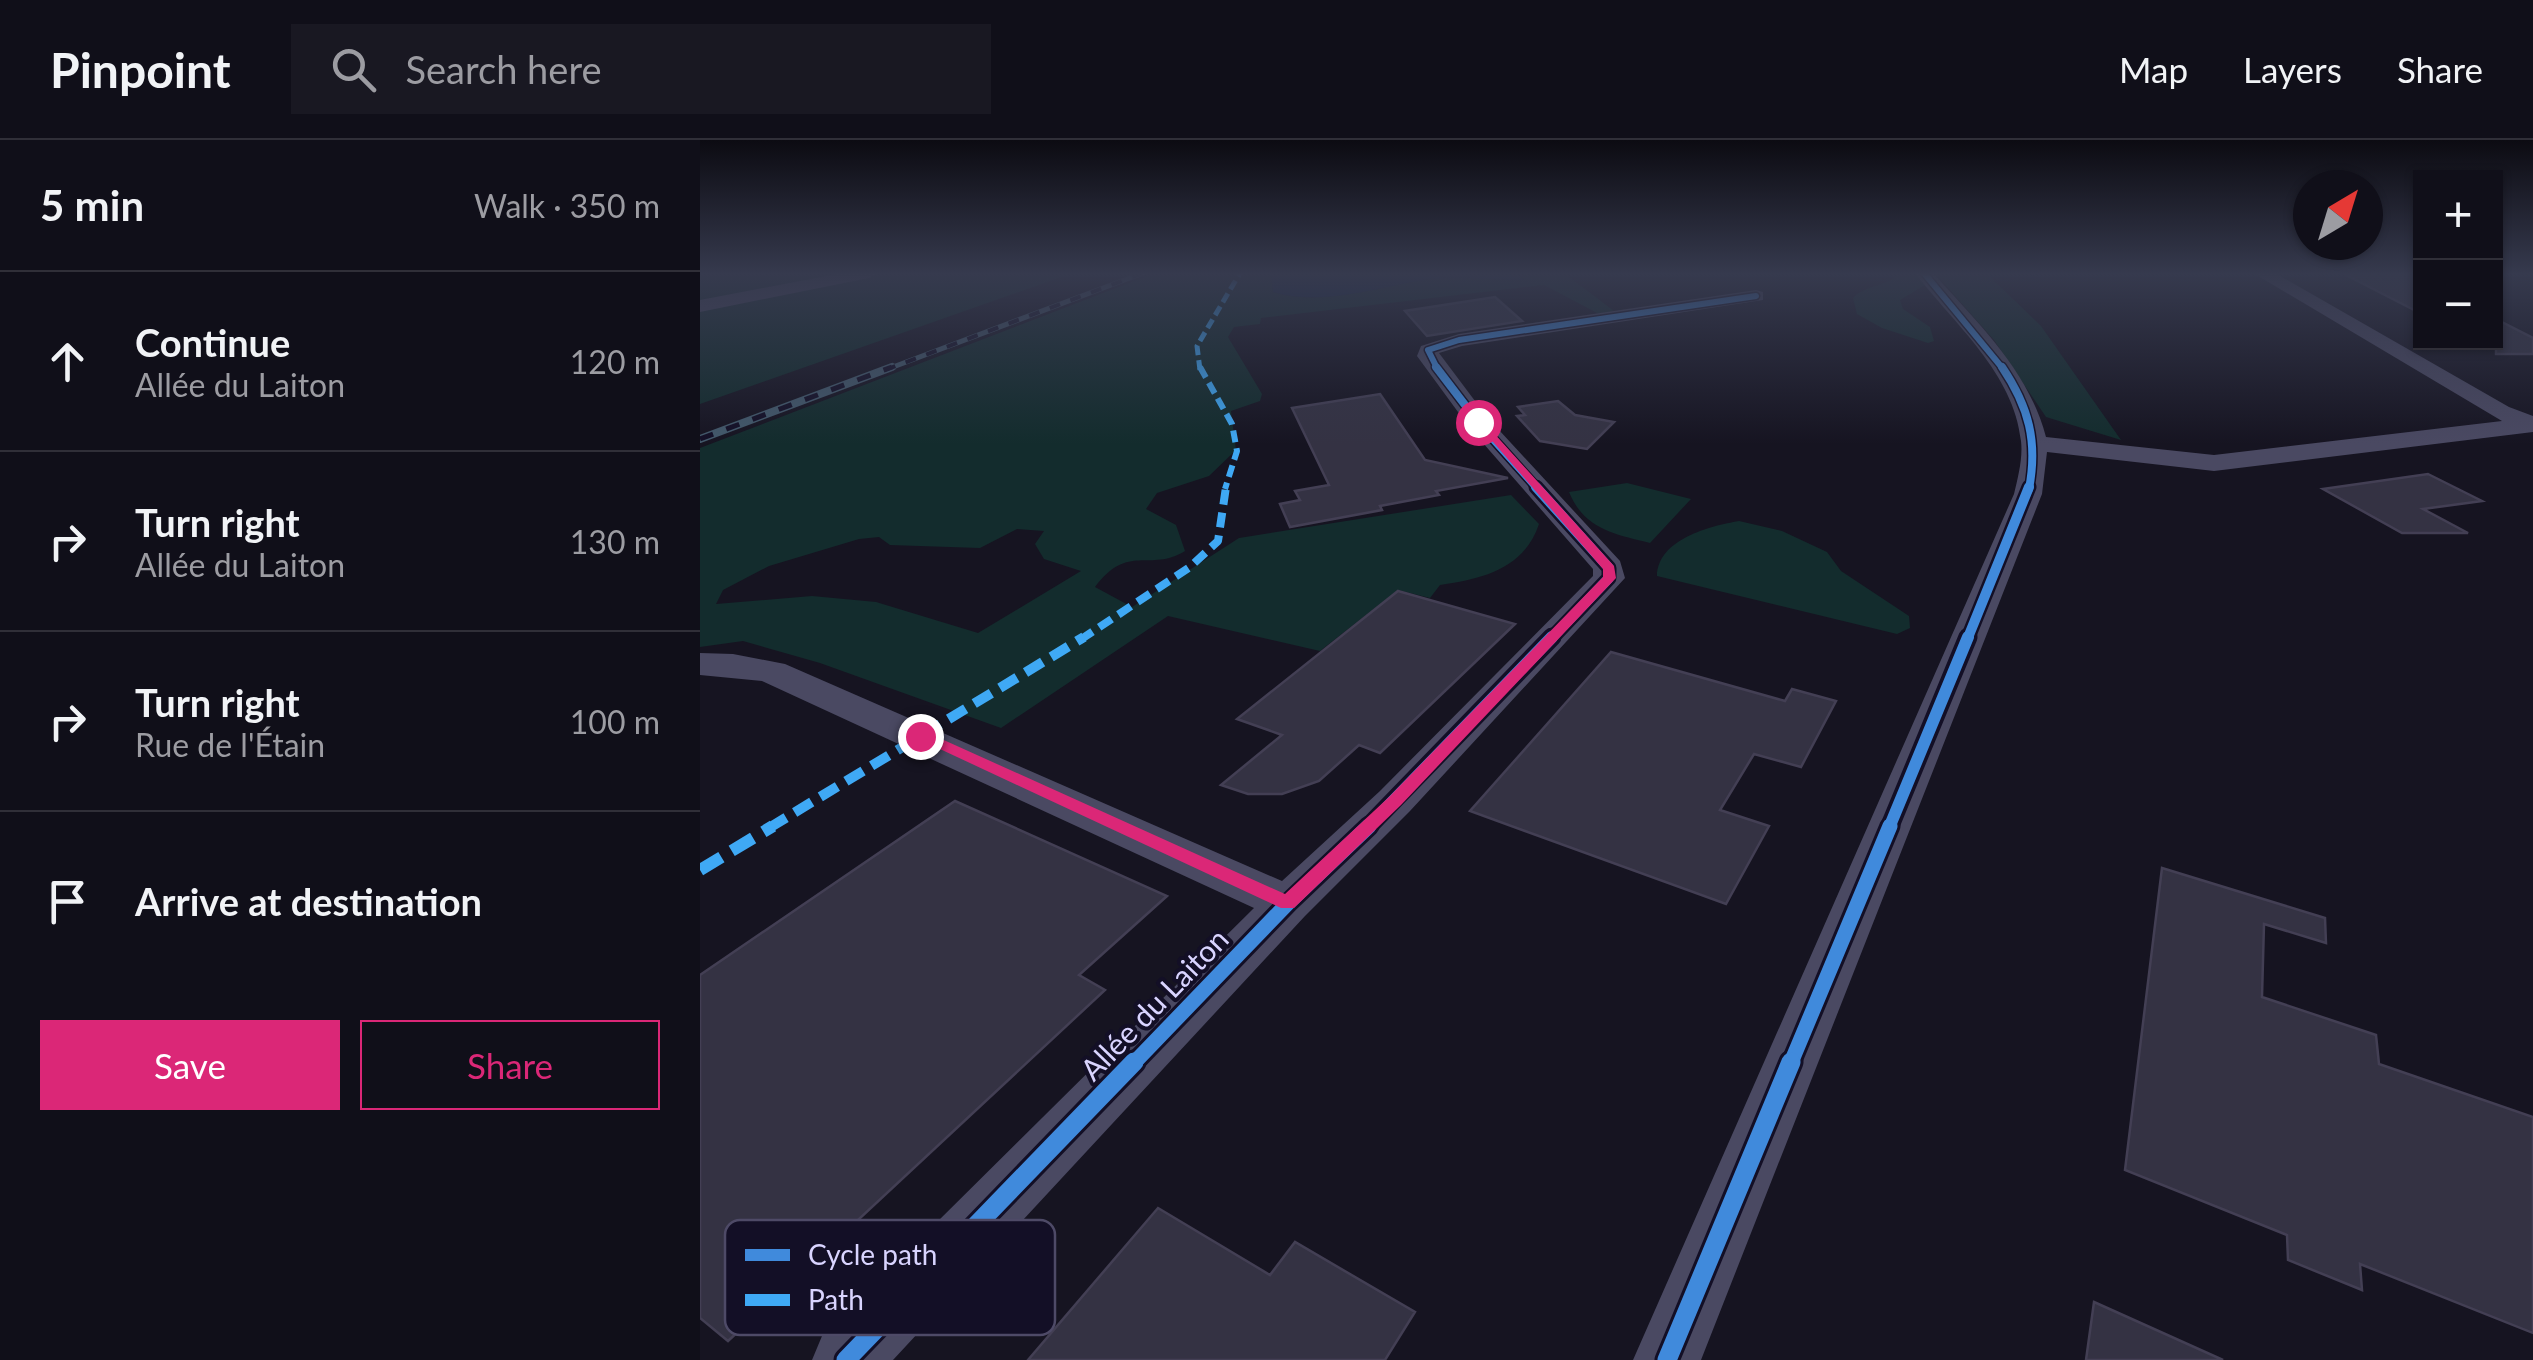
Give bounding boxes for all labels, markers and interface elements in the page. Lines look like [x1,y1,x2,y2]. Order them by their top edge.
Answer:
search box [291,24,991,114]
text: Pinpoint [50,41,231,98]
icon: search [326,42,381,97]
text: Search here [406,46,602,92]
text: Map [2119,48,2188,90]
text: Layers [2243,48,2342,90]
text: Share [2397,48,2483,90]
north arrow [2293,170,2383,260]
map controls [2413,170,2503,350]
button: + [2413,170,2503,260]
text: 5 min [40,180,144,230]
text: Walk · 350 m [474,186,660,225]
button: − [2413,260,2503,350]
text: Continue [135,319,290,365]
icon: ahead [40,334,95,389]
text: 120 m [570,342,660,381]
text: Allée du Laiton [135,365,345,404]
route start [1456,400,1502,446]
text: Turn right [135,499,300,545]
icon: right [40,514,95,569]
text: 130 m [570,522,660,561]
text: Allée du Laiton [135,545,345,584]
text: Turn right [135,679,300,725]
icon: right [40,694,95,749]
text: 100 m [570,702,660,741]
route end [898,714,944,760]
text: Rue de l'Étain [135,725,325,764]
icon: arrive [40,874,95,929]
text: Arrive at destination [135,878,482,924]
street label: Allée du Laiton [1072,920,1235,1087]
button: Save [40,1020,340,1110]
button: Share [360,1020,660,1110]
legend [725,1220,1055,1335]
text: Cycle path [808,1237,937,1271]
text: Path [808,1282,864,1316]

